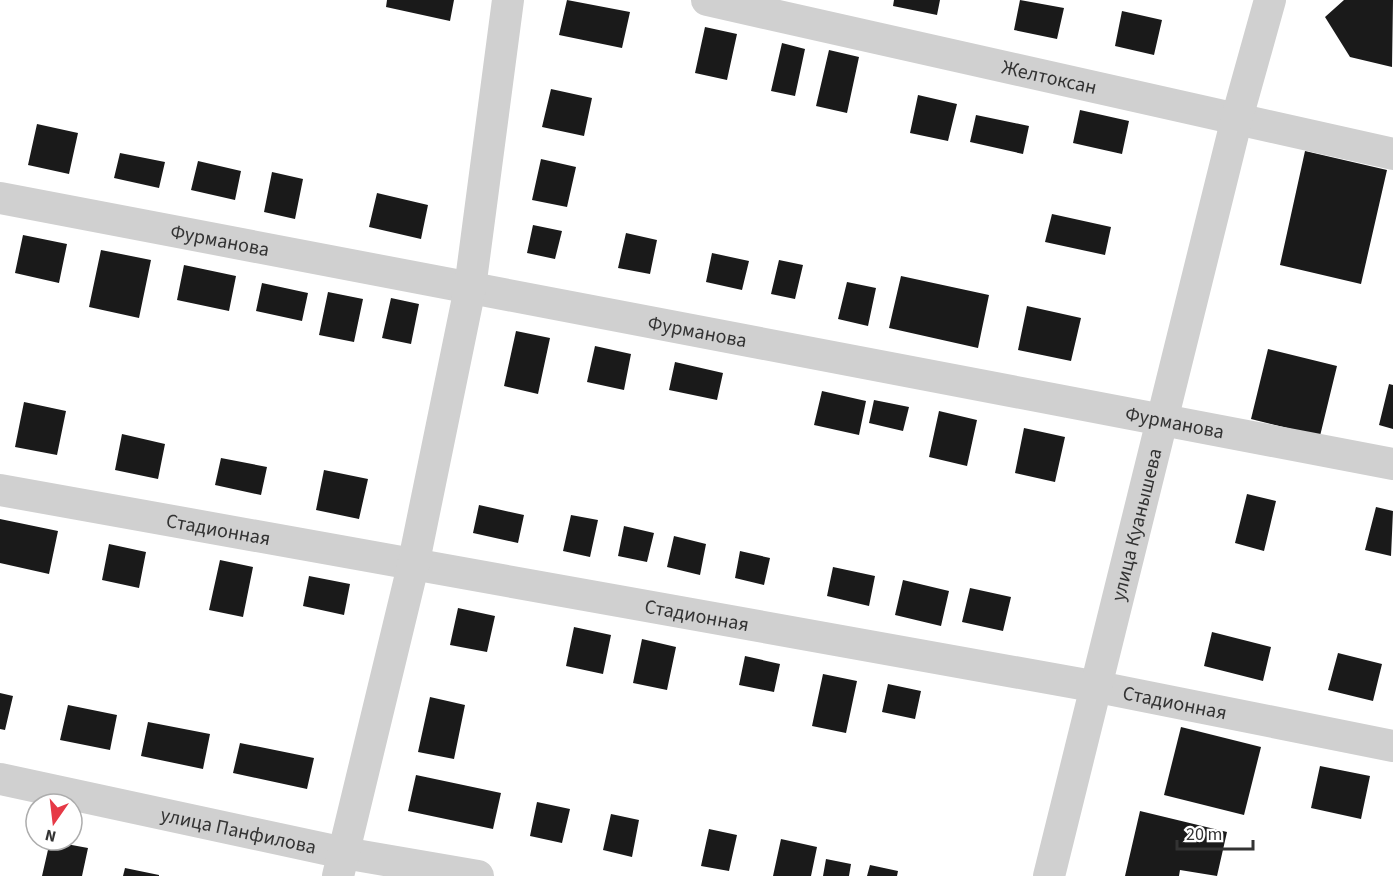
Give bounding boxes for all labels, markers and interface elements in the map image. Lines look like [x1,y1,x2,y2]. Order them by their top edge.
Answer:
street label: Желтоксан [999,54,1099,102]
street label: Фурманова [168,218,272,264]
street label: Фурманова [645,309,749,355]
street label: Фурманова [1123,400,1226,446]
street label: улица Куанышева [1105,445,1170,604]
street label: Стадионная [164,507,273,553]
street label: Стадионная [642,593,751,639]
street label: Стадионная [1120,679,1229,727]
north arrow [24,792,84,852]
street label: улица Панфилова [158,801,319,862]
scale bar [1177,813,1254,851]
text: 20 m [1186,822,1222,847]
text: N [43,824,58,848]

